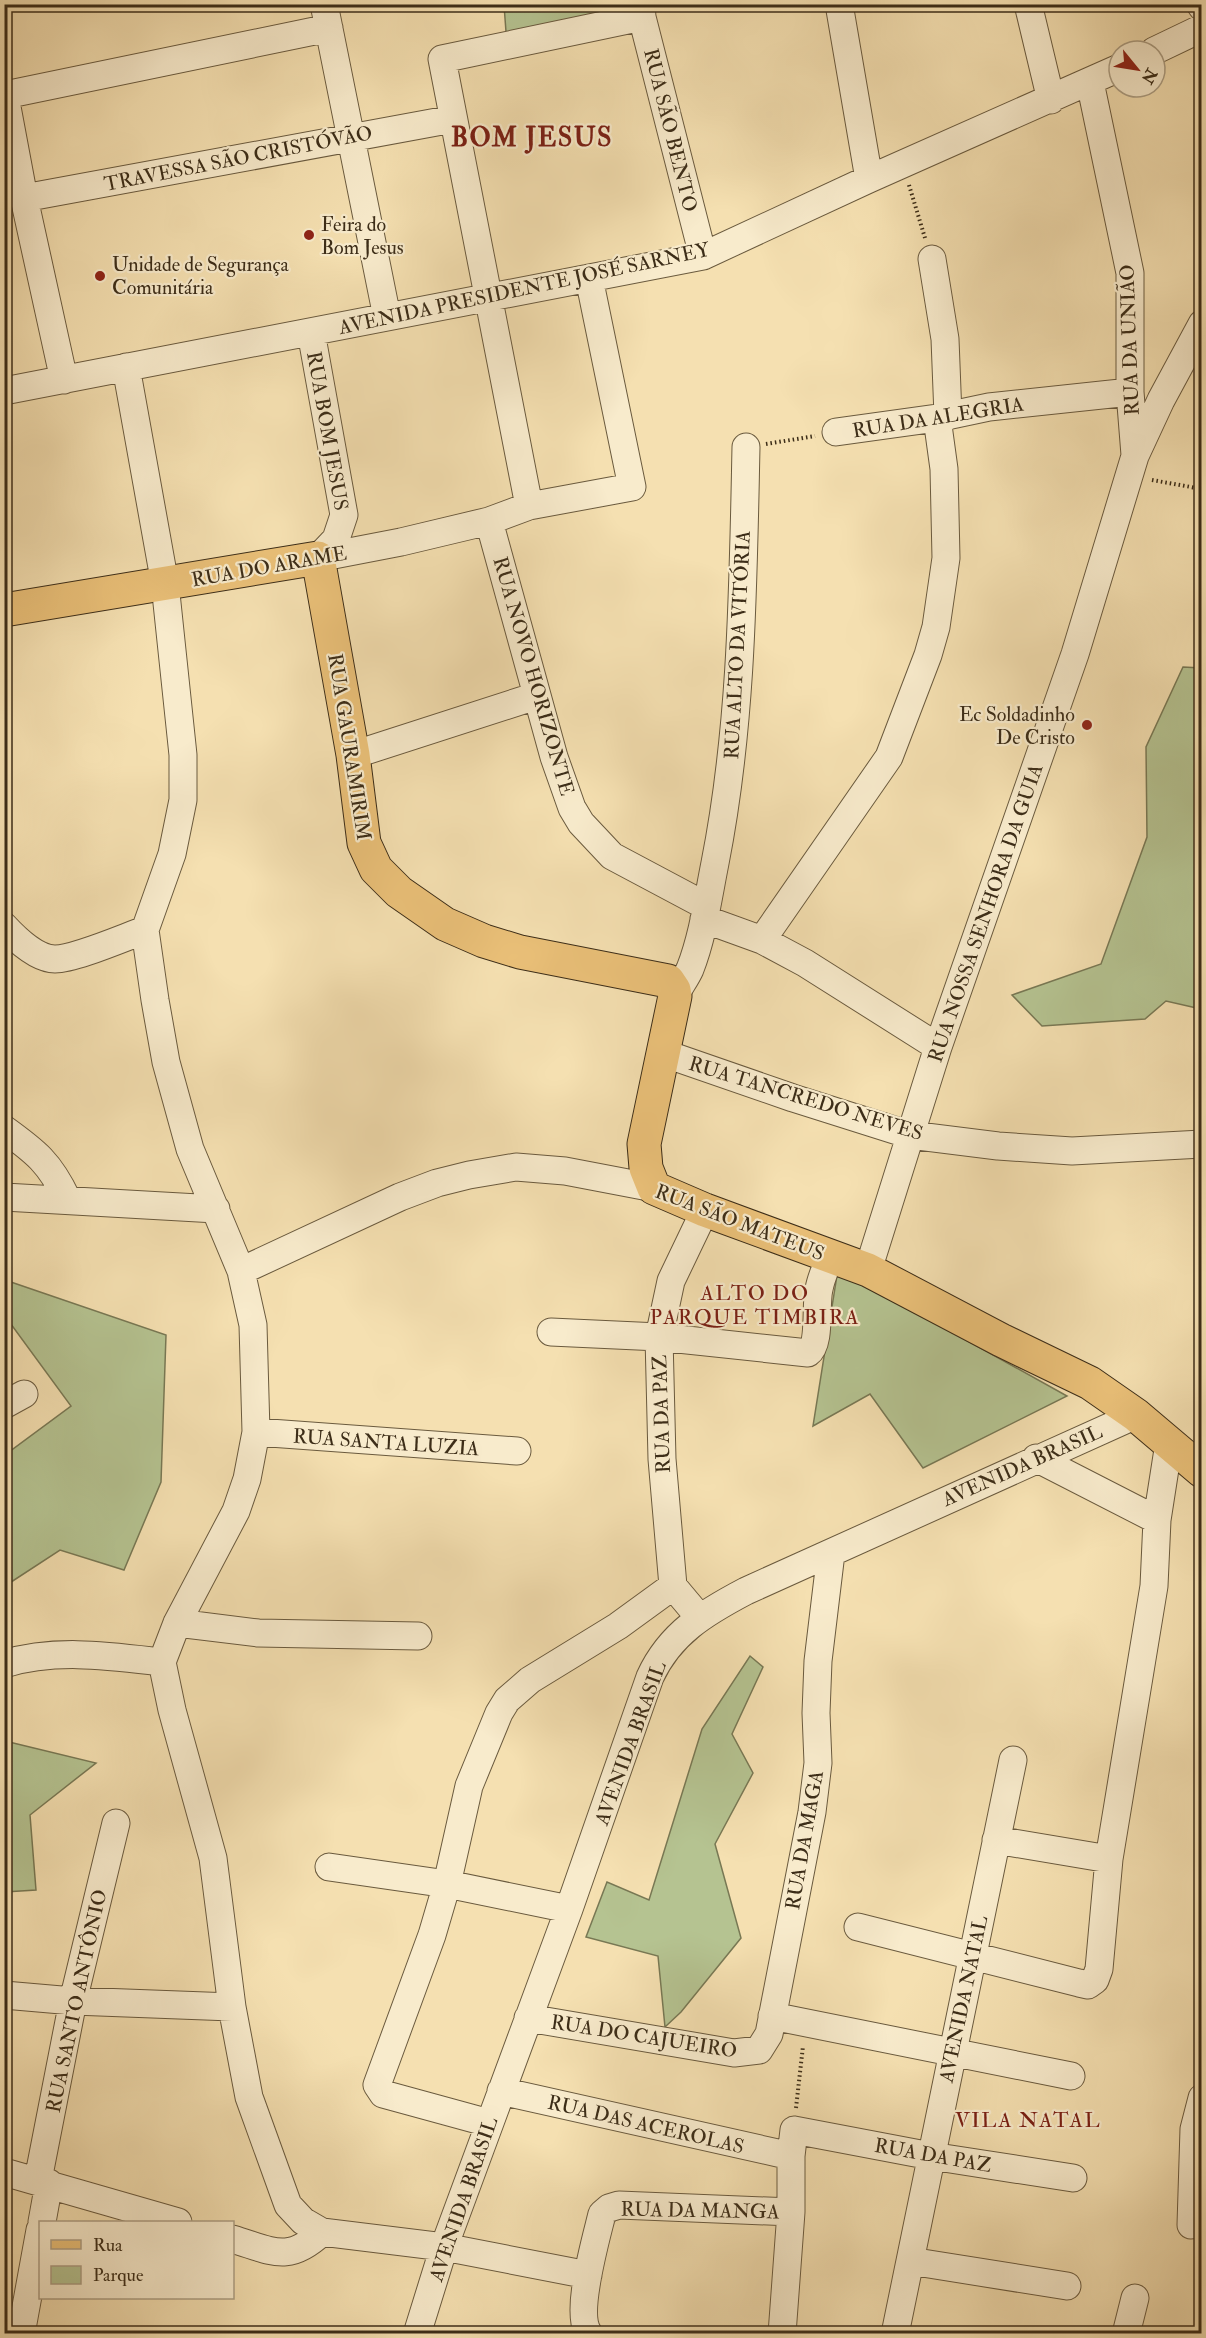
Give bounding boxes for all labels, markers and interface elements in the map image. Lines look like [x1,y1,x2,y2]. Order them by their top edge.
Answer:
north arrow [1107,39,1167,99]
street label: RUA SÃO BENTO [638,46,704,214]
text: N [1137,64,1162,88]
street label: TRAVESSA SÃO CRISTÓVÃO [102,119,374,197]
district label: BOM JESUS [451,122,613,154]
place label: Feira do Bom Jesus [321,212,404,260]
marker: Feira do Bom Jesus [302,228,316,242]
street label: AVENIDA PRESIDENTE JOSÉ SARNEY [335,236,713,340]
place label: Unidade de Segurança Comunitária [112,252,290,300]
street label: RUA DA UNIÃO [1113,264,1145,416]
marker: Unidade de Segurança Comunitária [93,269,107,283]
street label: RUA BOM JESUS [301,350,354,513]
street label: RUA DA ALEGRIA [851,392,1026,443]
street label: RUA ALTO DA VITÓRIA [718,530,756,760]
street label: RUA DO ARAME [190,541,349,592]
street label: RUA NOVO HORIZONTE [487,554,580,799]
street label: RUA GAURAMIRIM [322,652,377,842]
place label: Ec Soldadinho De Cristo [959,702,1075,750]
marker: Ec Soldadinho De Cristo [1080,718,1094,732]
street label: RUA NOSSA SENHORA DA GUIA [923,760,1049,1066]
street label: RUA TANCREDO NEVES [686,1051,926,1146]
street label: RUA SÃO MATEUS [652,1178,828,1266]
district label: ALTO DO PARQUE TIMBIRA [650,1280,860,1331]
street label: RUA DA PAZ [647,1354,676,1474]
street label: AVENIDA BRASIL [937,1419,1107,1512]
street label: RUA SANTA LUZIA [292,1424,480,1461]
street label: AVENIDA BRASIL [589,1657,672,1829]
street label: RUA DA MAGA [780,1768,829,1912]
street label: RUA SANTO ANTÔNIO [40,1887,112,2115]
street label: AVENIDA NATAL [933,1913,993,2086]
street label: RUA DO CAJUEIRO [549,2009,739,2064]
street label: RUA DAS ACEROLAS [545,2090,747,2159]
district label: VILA NATAL [955,2107,1101,2134]
street label: AVENIDA BRASIL [423,2113,504,2286]
street label: RUA DA PAZ [872,2133,993,2178]
street label: RUA DA MANGA [620,2197,780,2224]
legend [39,2221,234,2299]
text: Rua [93,2234,123,2257]
text: Parque [93,2264,144,2287]

